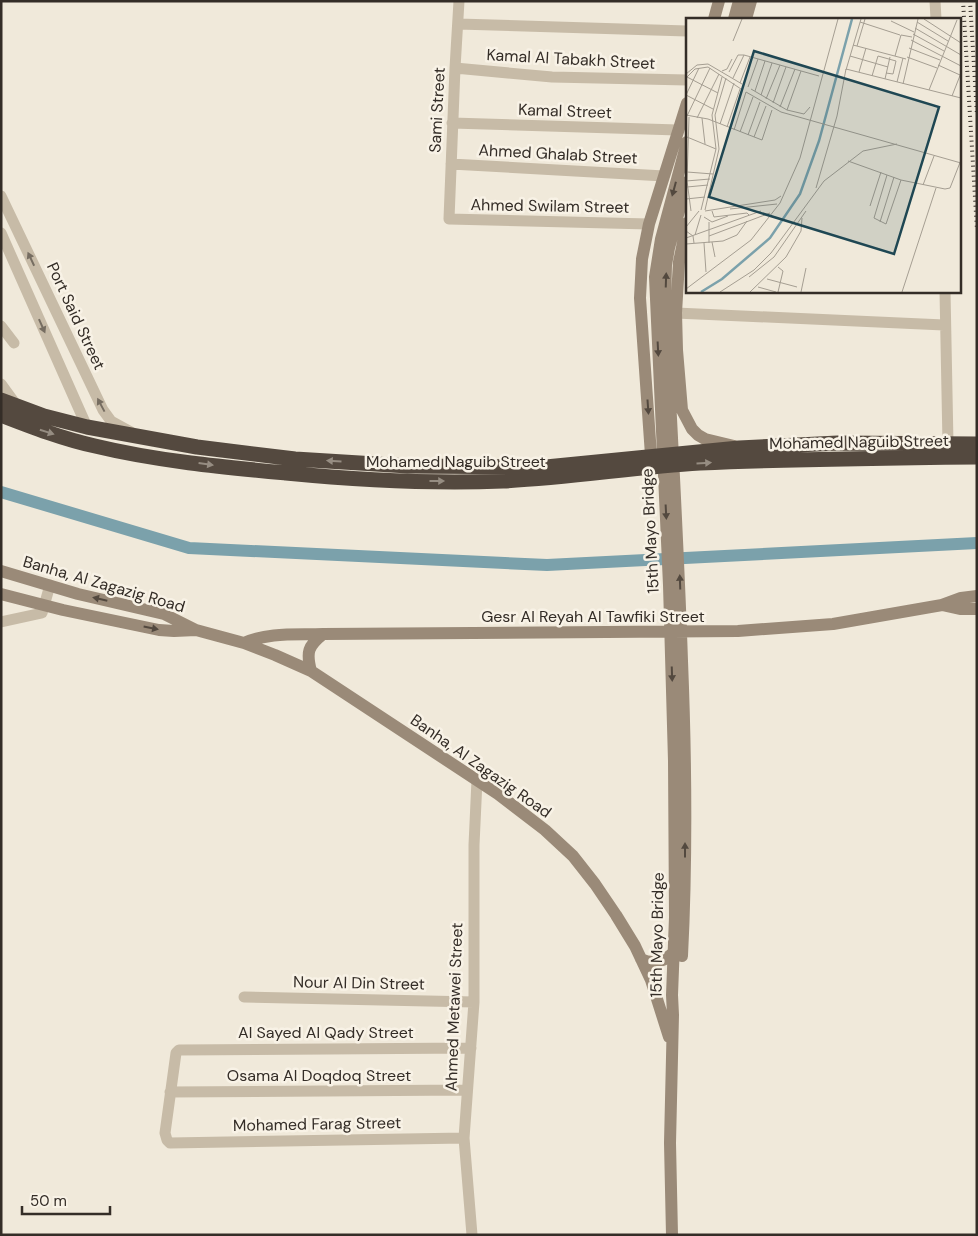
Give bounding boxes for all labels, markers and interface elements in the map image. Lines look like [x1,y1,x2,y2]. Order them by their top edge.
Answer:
inset map [686,18,960,292]
street label: Kamal Al Tabakh Street [486,44,656,74]
street label: Sami Street [424,67,450,153]
street label: Kamal Street [518,99,612,123]
street label: Ahmed Ghalab Street [478,139,638,169]
one-way arrow [669,182,677,197]
street label: Ahmed Swilam Street [470,194,630,218]
one-way arrow [27,252,35,266]
street label: Port Said Street [42,259,110,373]
one-way arrow [662,272,670,288]
one-way arrow [39,319,47,333]
one-way arrow [654,342,662,358]
one-way arrow [97,398,105,413]
one-way arrow [644,399,652,415]
one-way arrow [39,429,54,436]
street label: Mohamed Naguib Street [769,430,949,454]
street label: Mohamed Naguib Street [366,451,546,472]
one-way arrow [326,457,342,465]
one-way arrow [696,459,712,467]
one-way arrow [198,461,214,469]
street label: 15th Mayo Bridge [636,468,664,594]
one-way arrow [430,477,446,485]
one-way arrow [662,504,670,520]
street label: Banha, Al Zagazig Road [21,551,187,617]
one-way arrow [675,574,683,590]
one-way arrow [92,595,107,603]
street label: Gesr Al Reyah Al Tawfiki Street [481,606,705,627]
one-way arrow [144,624,159,632]
one-way arrow [668,666,676,682]
street label: Banha, Al Zagazig Road [406,709,556,823]
one-way arrow [681,842,689,858]
street label: 15th Mayo Bridge [645,872,669,998]
street label: Ahmed Metawei Street [441,922,467,1092]
street label: Nour Al Din Street [293,971,425,995]
street label: Al Sayed Al Qady Street [238,1022,414,1043]
street label: Osama Al Doqdoq Street [227,1065,411,1086]
street label: Mohamed Farag Street [233,1112,401,1136]
scale bar [22,1184,110,1216]
text: 50 m [30,1191,67,1211]

